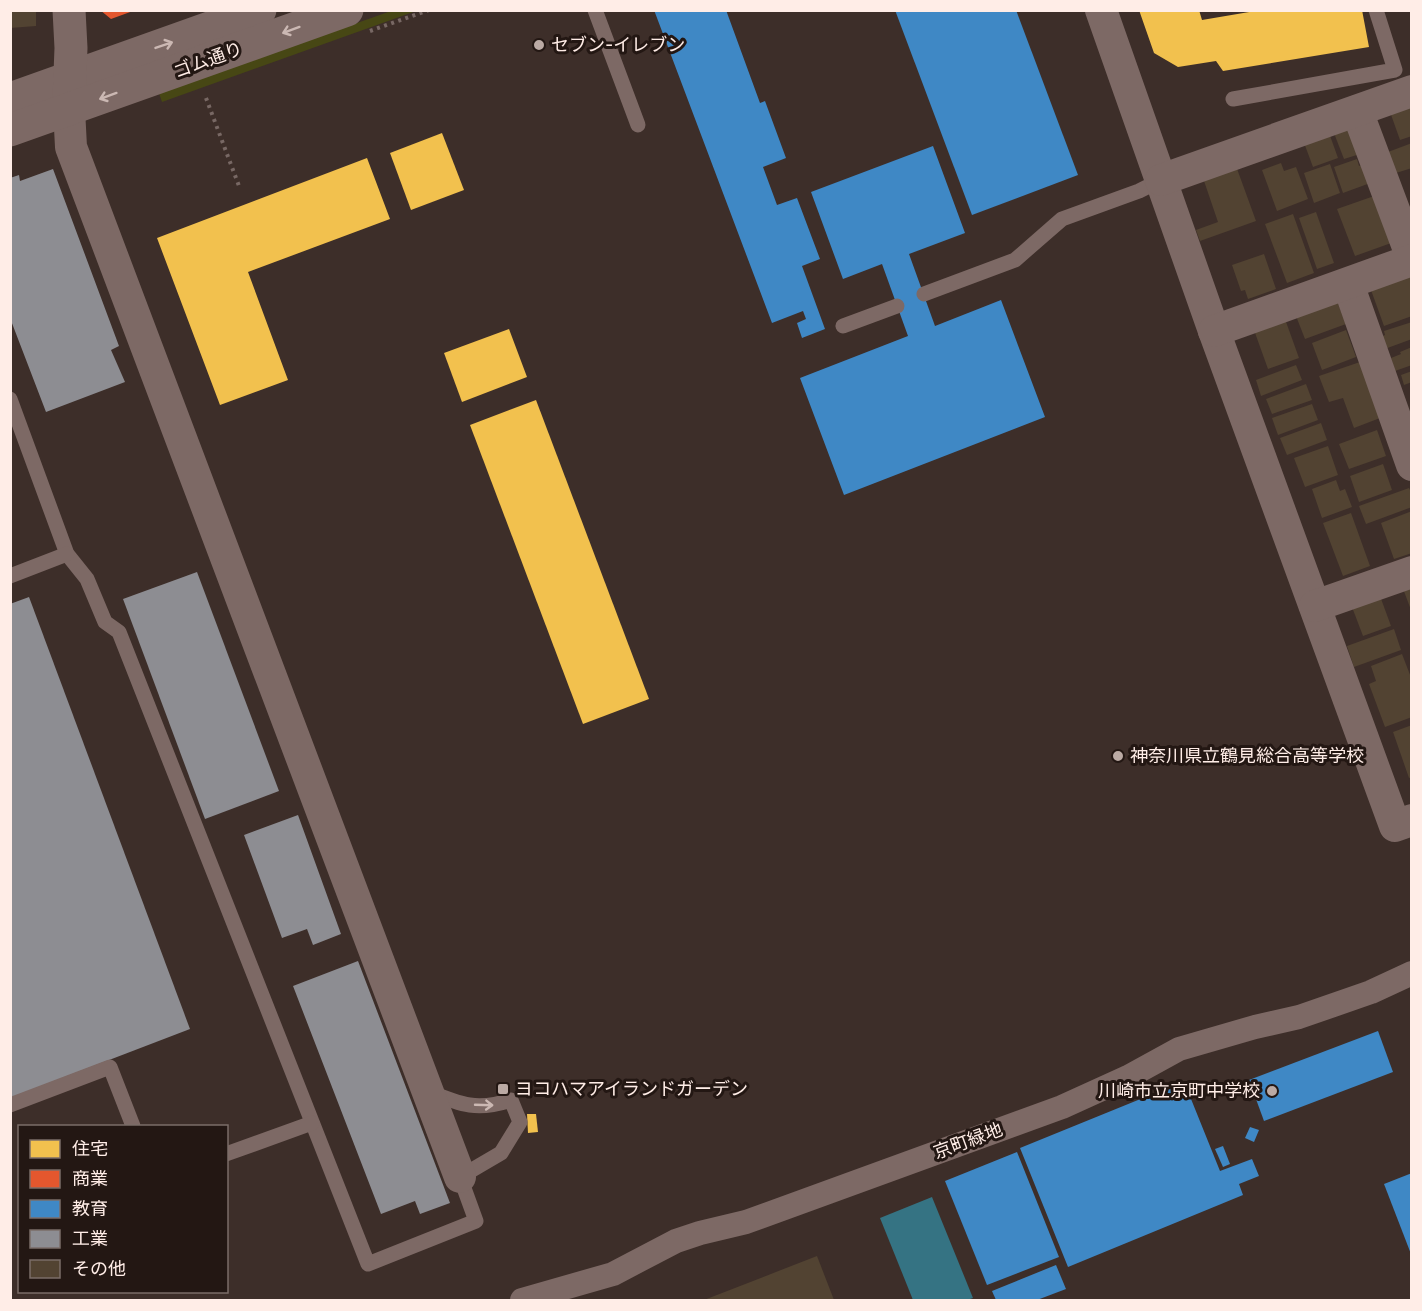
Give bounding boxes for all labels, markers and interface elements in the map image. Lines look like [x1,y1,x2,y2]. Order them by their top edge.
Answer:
one-way arrow [283,26,301,37]
place label: セブン-イレブン [551,34,685,56]
street label: ゴム通り [170,37,246,83]
one-way arrow [154,38,173,49]
marker: セブン-イレブン [532,38,546,52]
one-way arrow [99,91,118,102]
place label: 神奈川県立鶴見総合高等学校 [1130,745,1364,767]
marker: 神奈川県立鶴見総合高等学校 [1111,749,1125,763]
place label: ヨコハマアイランドガーデン [515,1078,748,1100]
place label: 川崎市立京町中学校 [1098,1080,1260,1102]
marker: ヨコハマアイランドガーデン [496,1082,510,1096]
marker: 川崎市立京町中学校 [1265,1084,1279,1098]
one-way arrow [473,1099,493,1111]
street label: 京町緑地 [930,1118,1006,1164]
legend [18,1125,228,1293]
text: 住宅 [72,1138,108,1160]
text: 商業 [72,1168,108,1190]
text: 教育 [72,1198,108,1220]
text: 工業 [72,1228,108,1250]
text: その他 [72,1258,126,1280]

